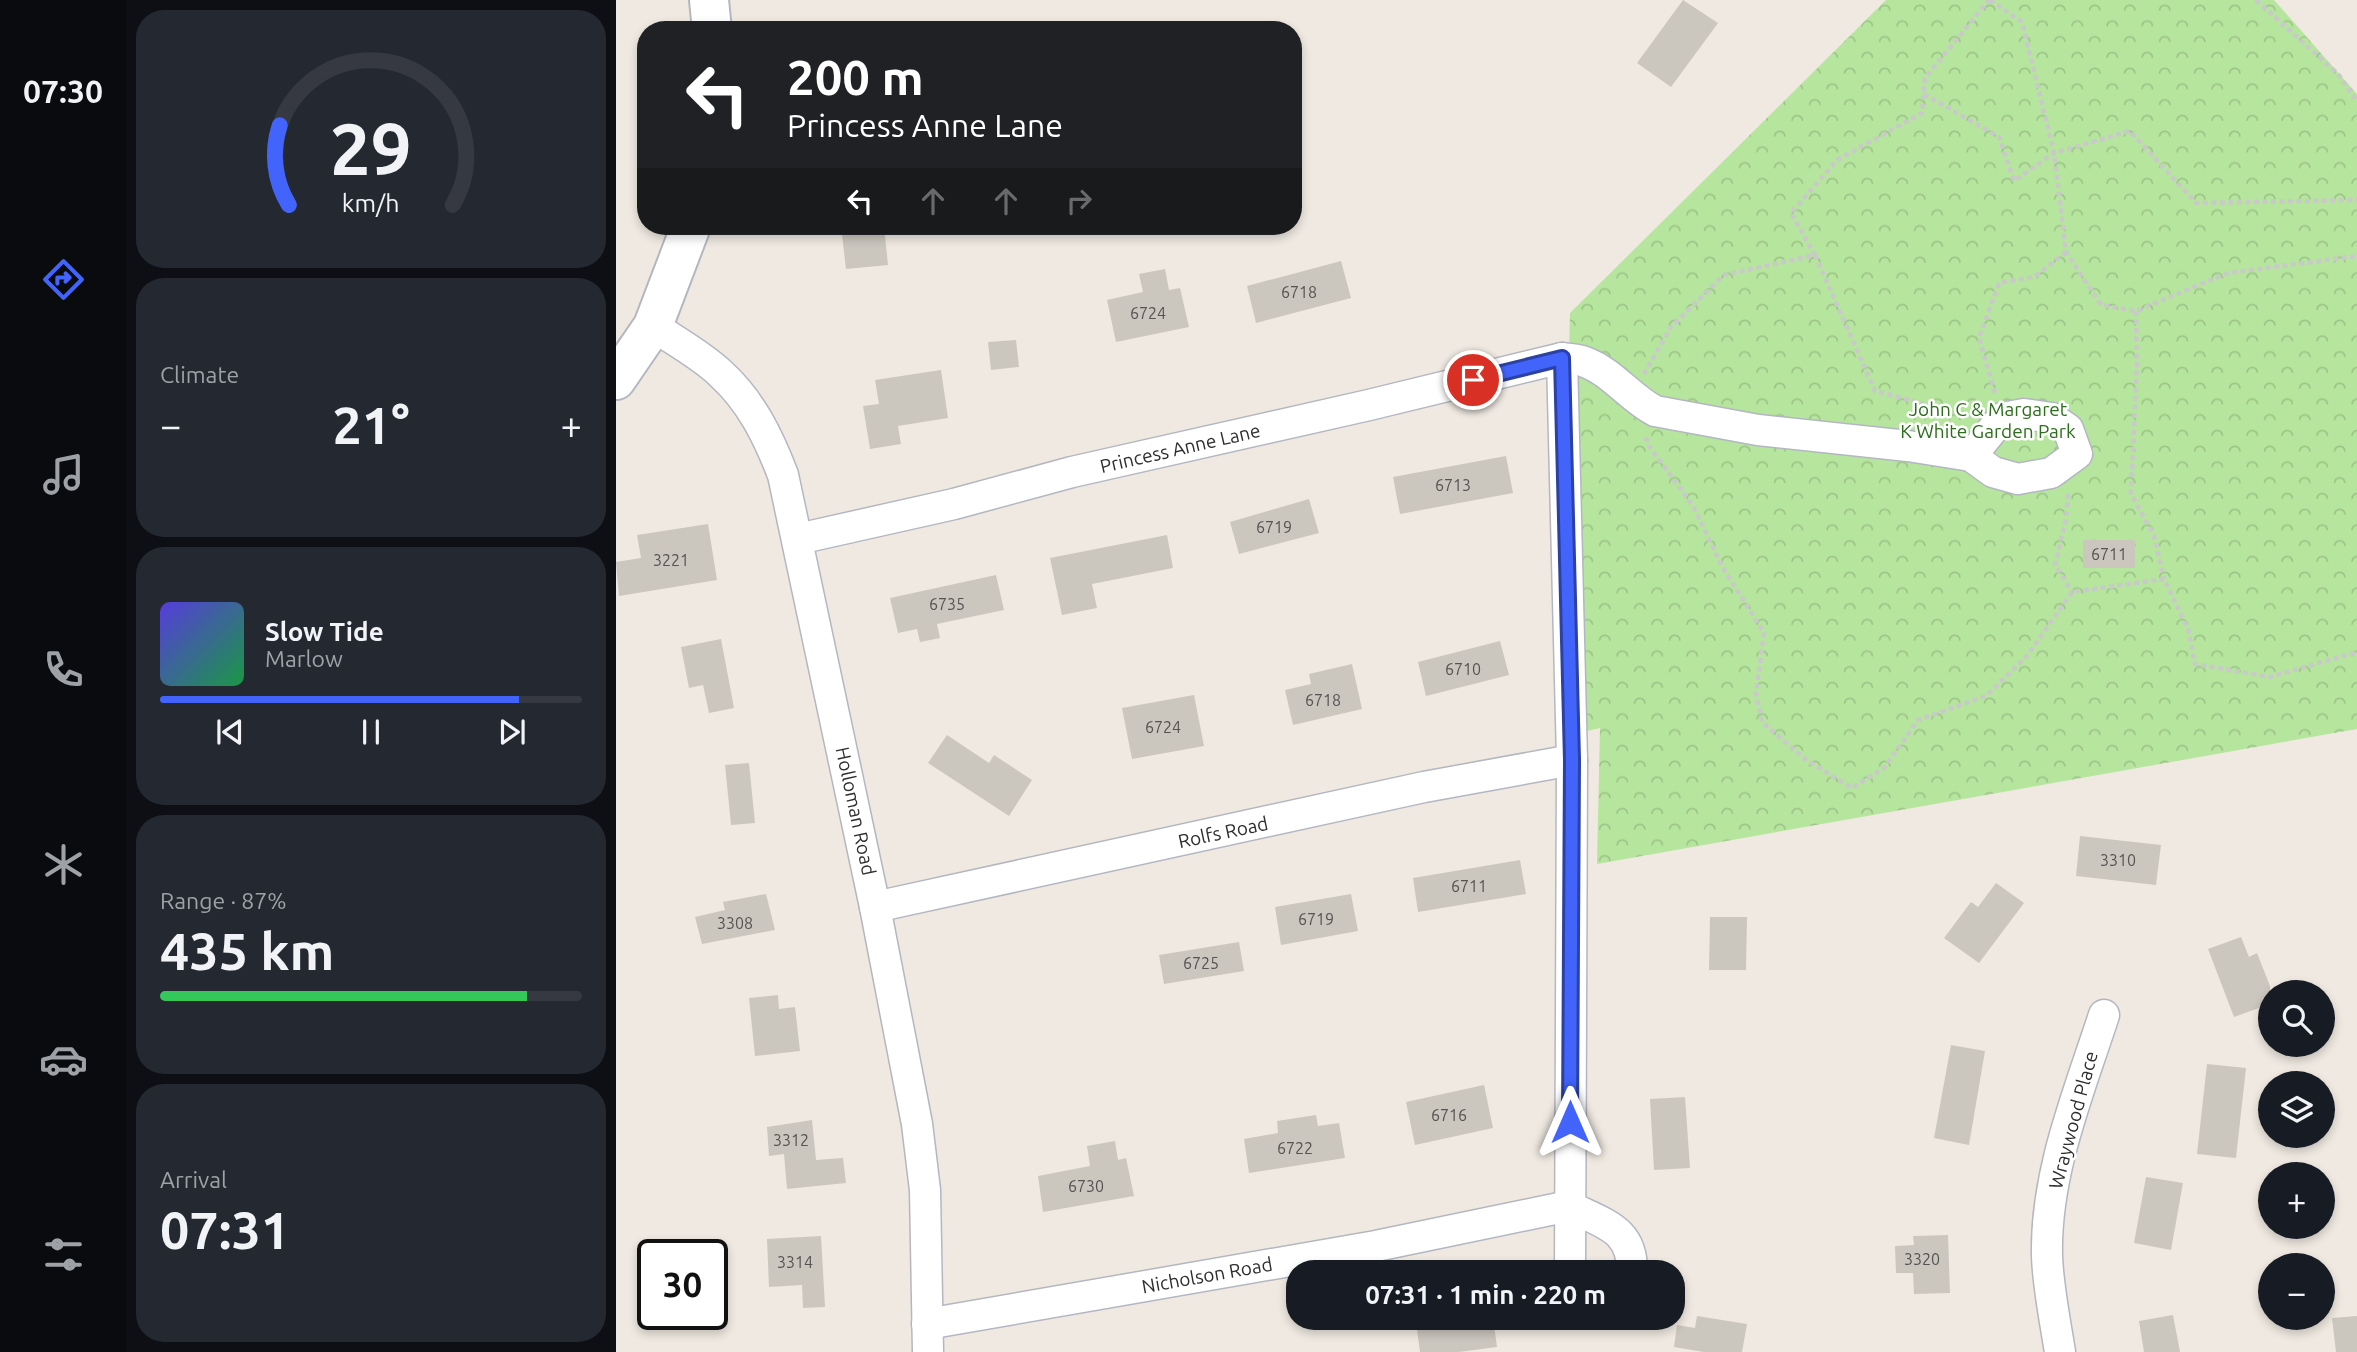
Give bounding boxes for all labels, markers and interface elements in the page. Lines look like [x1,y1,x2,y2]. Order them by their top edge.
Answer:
icon: left [672,49,763,140]
text: 200 m [787,49,924,104]
text: 07:30 [23,73,103,109]
text: Princess Anne Lane [787,107,1063,143]
text: 29 [330,108,412,190]
icon: left [841,182,879,220]
icon: ahead [914,182,952,220]
icon: ahead [987,182,1025,220]
icon: right [1060,182,1098,220]
text: km/h [342,189,400,217]
icon: directions [39,255,88,304]
house number: 6718 [1281,283,1317,301]
house number: 6724 [1130,304,1166,322]
pin [1443,350,1503,410]
icon: arrive [1454,361,1492,399]
text: Climate [160,362,239,387]
text: 21° [332,396,410,454]
park label: John C & Margaret K White Garden Park [1900,398,2076,442]
text: − [160,404,181,446]
text: + [561,404,582,446]
street label: Princess Anne Lane [1098,419,1262,477]
icon: music [39,450,88,499]
house number: 6713 [1435,476,1471,494]
house number: 6719 [1256,518,1292,536]
house number: 6711 [2091,545,2127,563]
house number: 3221 [653,551,689,569]
house number: 6735 [929,595,965,613]
text: Slow Tide [265,617,384,646]
icon: phone [39,645,88,694]
text: Marlow [265,646,343,671]
house number: 6710 [1445,660,1481,678]
house number: 6718 [1305,691,1341,709]
icon: previous [211,713,249,751]
icon: pause [352,713,390,751]
icon: next [493,713,531,751]
house number: 6724 [1145,718,1181,736]
street label: Holloman Road [832,745,880,877]
street label: Rolfs Road [1176,812,1270,852]
icon: climate [39,840,88,889]
house number: 3310 [2100,851,2136,869]
house number: 6711 [1451,877,1487,895]
text: Range · 87% [160,888,287,913]
house number: 6719 [1298,910,1334,928]
house number: 3308 [717,914,753,932]
text: 435 km [160,922,334,980]
house number: 6725 [1183,954,1219,972]
map controls [2258,980,2335,1330]
button: search [2258,980,2335,1057]
icon: car [39,1035,88,1084]
street label: Wraywood Place [2044,1049,2102,1191]
button: layers [2258,1071,2335,1148]
position arrow [1533,1085,1607,1159]
house number: 6716 [1431,1106,1467,1124]
house number: 3312 [773,1131,809,1149]
house number: 6722 [1277,1139,1313,1157]
button: + [2258,1162,2335,1239]
text: Arrival [160,1167,227,1192]
house number: 6730 [1068,1177,1104,1195]
text: 07:31 [160,1201,290,1259]
icon: filters [39,1230,88,1279]
speed limit sign: 30 [637,1239,728,1330]
house number: 3320 [1904,1250,1940,1268]
house number: 3314 [777,1253,813,1271]
street label: Nicholson Road [1140,1253,1274,1297]
button: − [2258,1253,2335,1330]
text: 07:31 · 1 min · 220 m [1365,1280,1606,1309]

